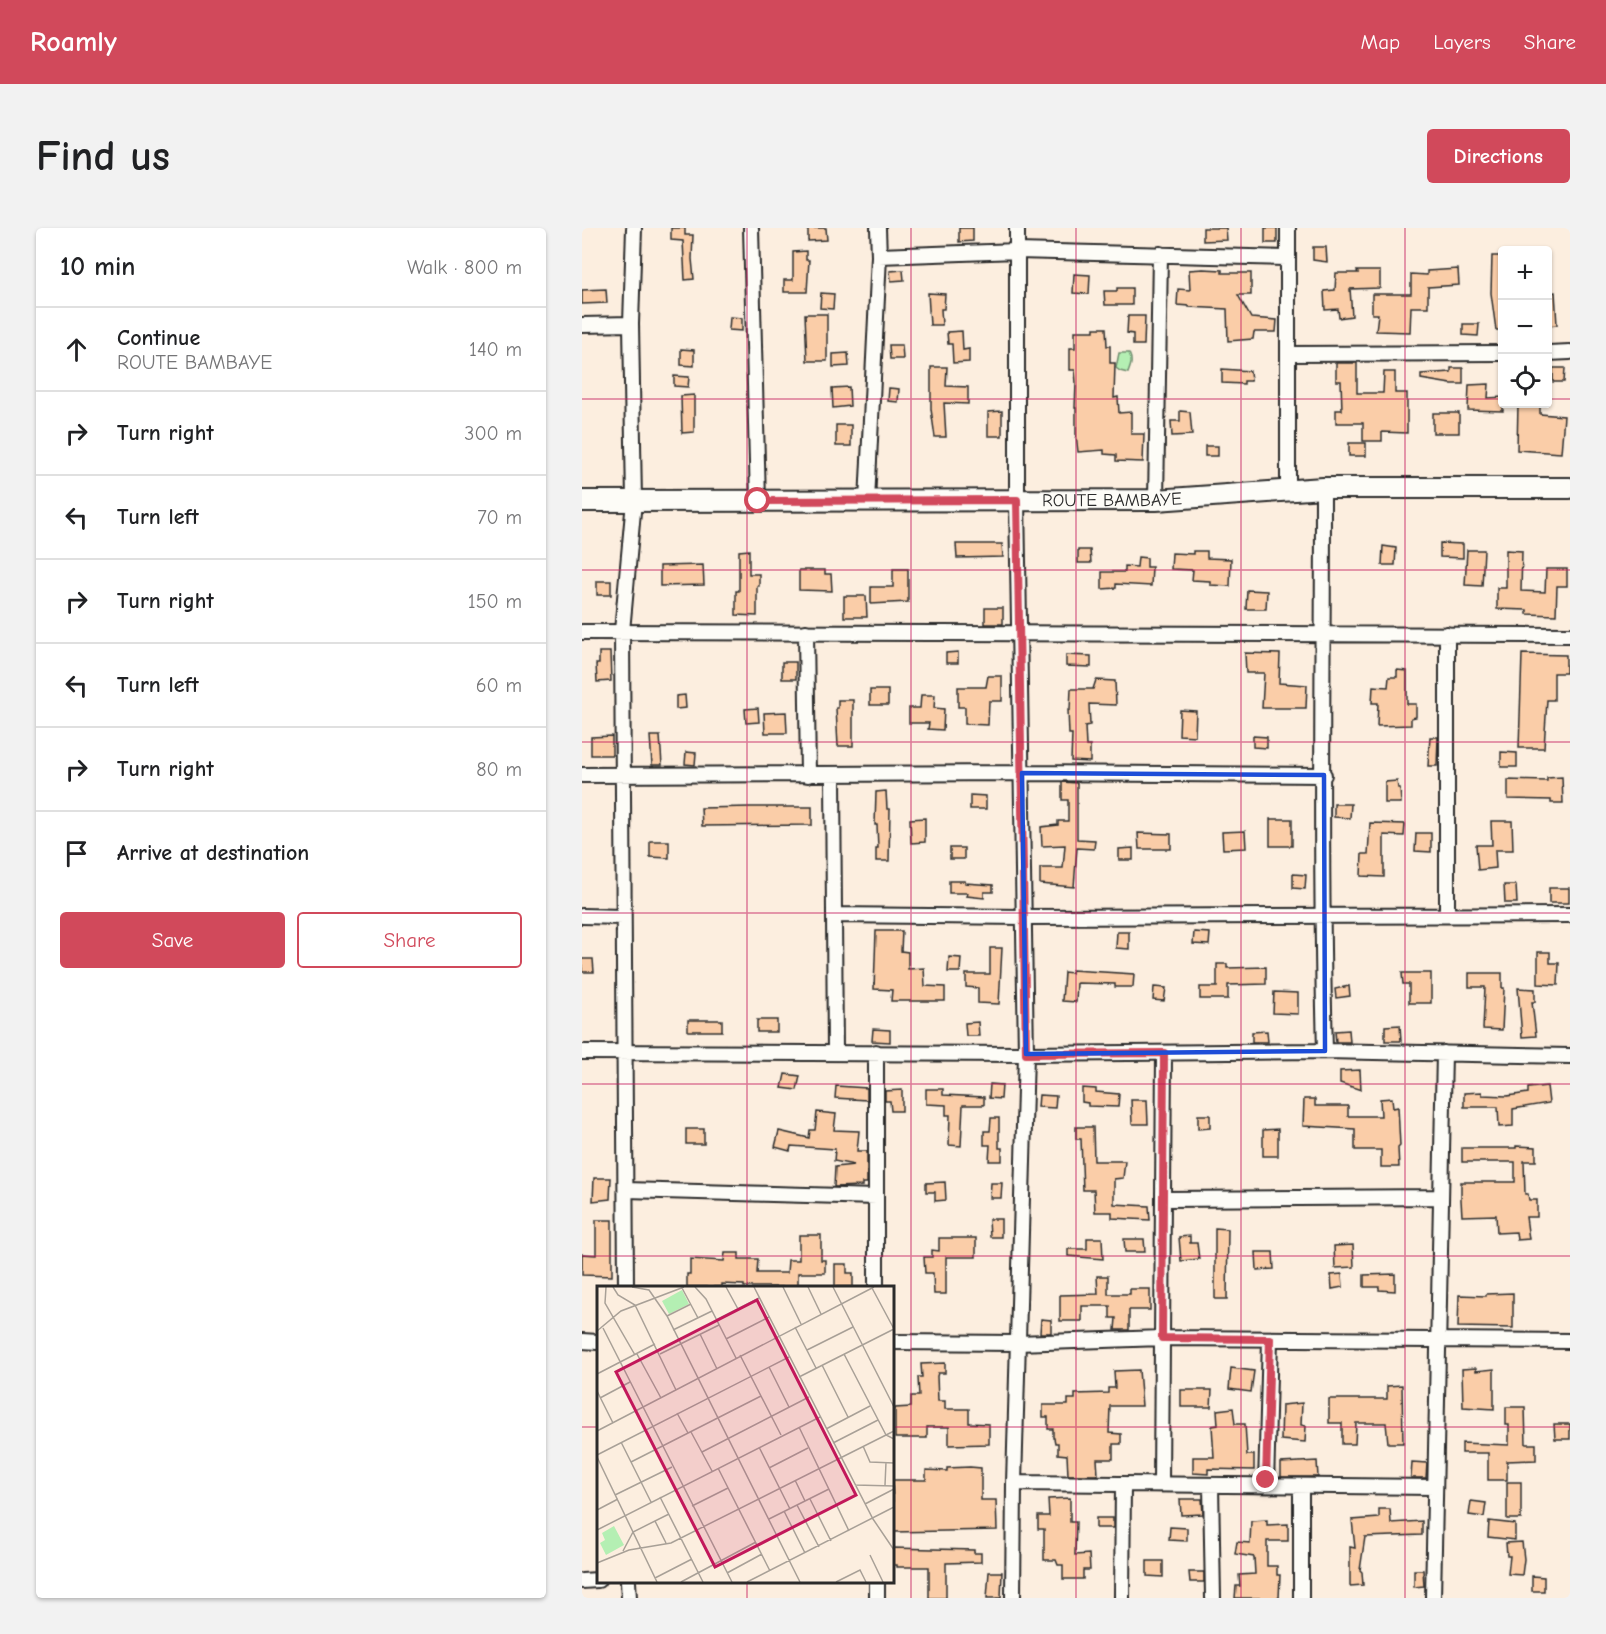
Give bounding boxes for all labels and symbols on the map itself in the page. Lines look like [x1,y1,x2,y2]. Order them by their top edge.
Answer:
route start [744,487,770,513]
street label: ROUTE BAMBAYE [1042,488,1183,511]
inset map [597,1286,894,1583]
route end [1252,1466,1278,1492]

